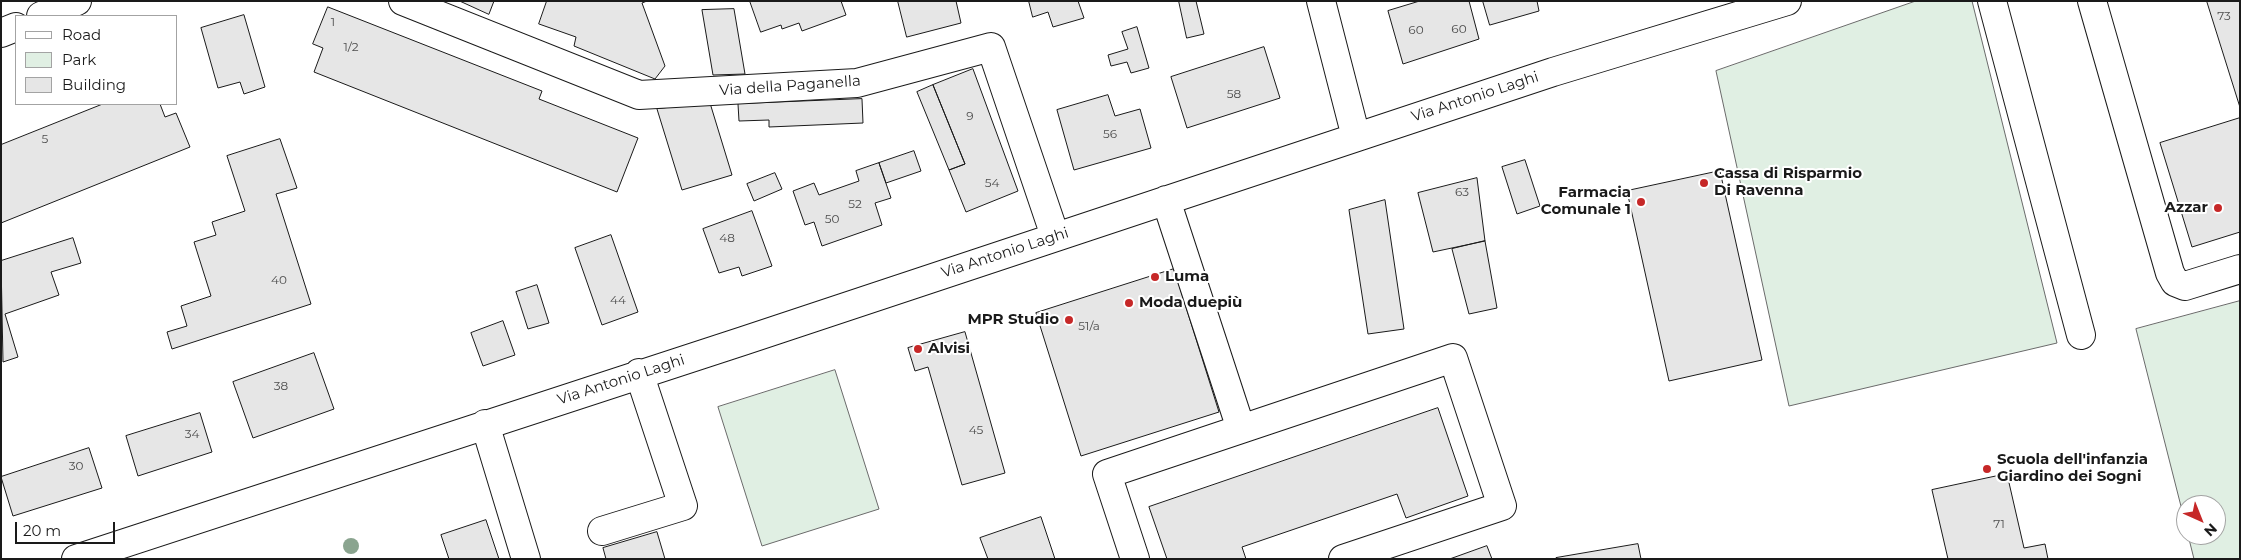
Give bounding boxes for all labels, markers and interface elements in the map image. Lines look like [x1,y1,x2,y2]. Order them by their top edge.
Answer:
house number: 73 [2217,9,2231,23]
legend [15,15,178,105]
house number: 1 [331,15,335,29]
house number: 60 [1451,22,1467,36]
house number: 60 [1408,23,1424,37]
text: Road [62,25,101,44]
house number: 1/2 [343,40,359,54]
text: Park [62,50,96,69]
street label: Via Antonio Laghi [1409,68,1541,126]
street label: Via della Paganella [719,72,861,100]
text: Building [62,75,126,94]
house number: 58 [1227,87,1241,101]
house number: 9 [966,109,974,123]
house number: 56 [1103,127,1117,141]
house number: 5 [42,132,48,146]
place label: Cassa di Risparmio Di Ravenna [1714,165,1862,200]
house number: 54 [985,176,999,190]
marker: Cassa di Risparmio Di Ravenna [1698,177,1710,189]
place label: Farmacia Comunale 1 [1541,184,1631,219]
house number: 63 [1455,185,1469,199]
marker: Farmacia Comunale 1 [1635,196,1647,208]
house number: 52 [848,197,862,211]
place label: Azzar [2165,199,2208,217]
marker: Azzar [2212,202,2224,214]
house number: 50 [825,212,839,226]
street label: Via Antonio Laghi [939,224,1071,282]
house number: 48 [719,231,735,245]
place label: Luma [1165,268,1209,286]
marker: Luma [1149,271,1161,283]
house number: 40 [271,273,287,287]
house number: 44 [610,293,626,307]
place label: Moda duepiù [1139,294,1242,312]
marker: Moda duepiù [1123,297,1135,309]
place label: MPR Studio [967,311,1059,329]
marker: MPR Studio [1063,314,1075,326]
house number: 51/a [1078,319,1100,333]
place label: Alvisi [928,340,970,358]
marker: Alvisi [912,343,924,355]
street label: Via Antonio Laghi [555,351,687,409]
house number: 38 [274,379,288,393]
house number: 45 [969,423,983,437]
house number: 34 [185,427,199,441]
place label: Scuola dell'infanzia Giardino dei Sogni [1997,451,2148,486]
house number: 30 [69,459,83,473]
marker: Scuola dell'infanzia Giardino dei Sogni [1981,463,1993,475]
north arrow [2176,495,2226,545]
scale bar [18,512,118,544]
house number: 71 [1993,517,2005,531]
text: N [2200,520,2221,540]
text: 20 m [23,521,61,540]

